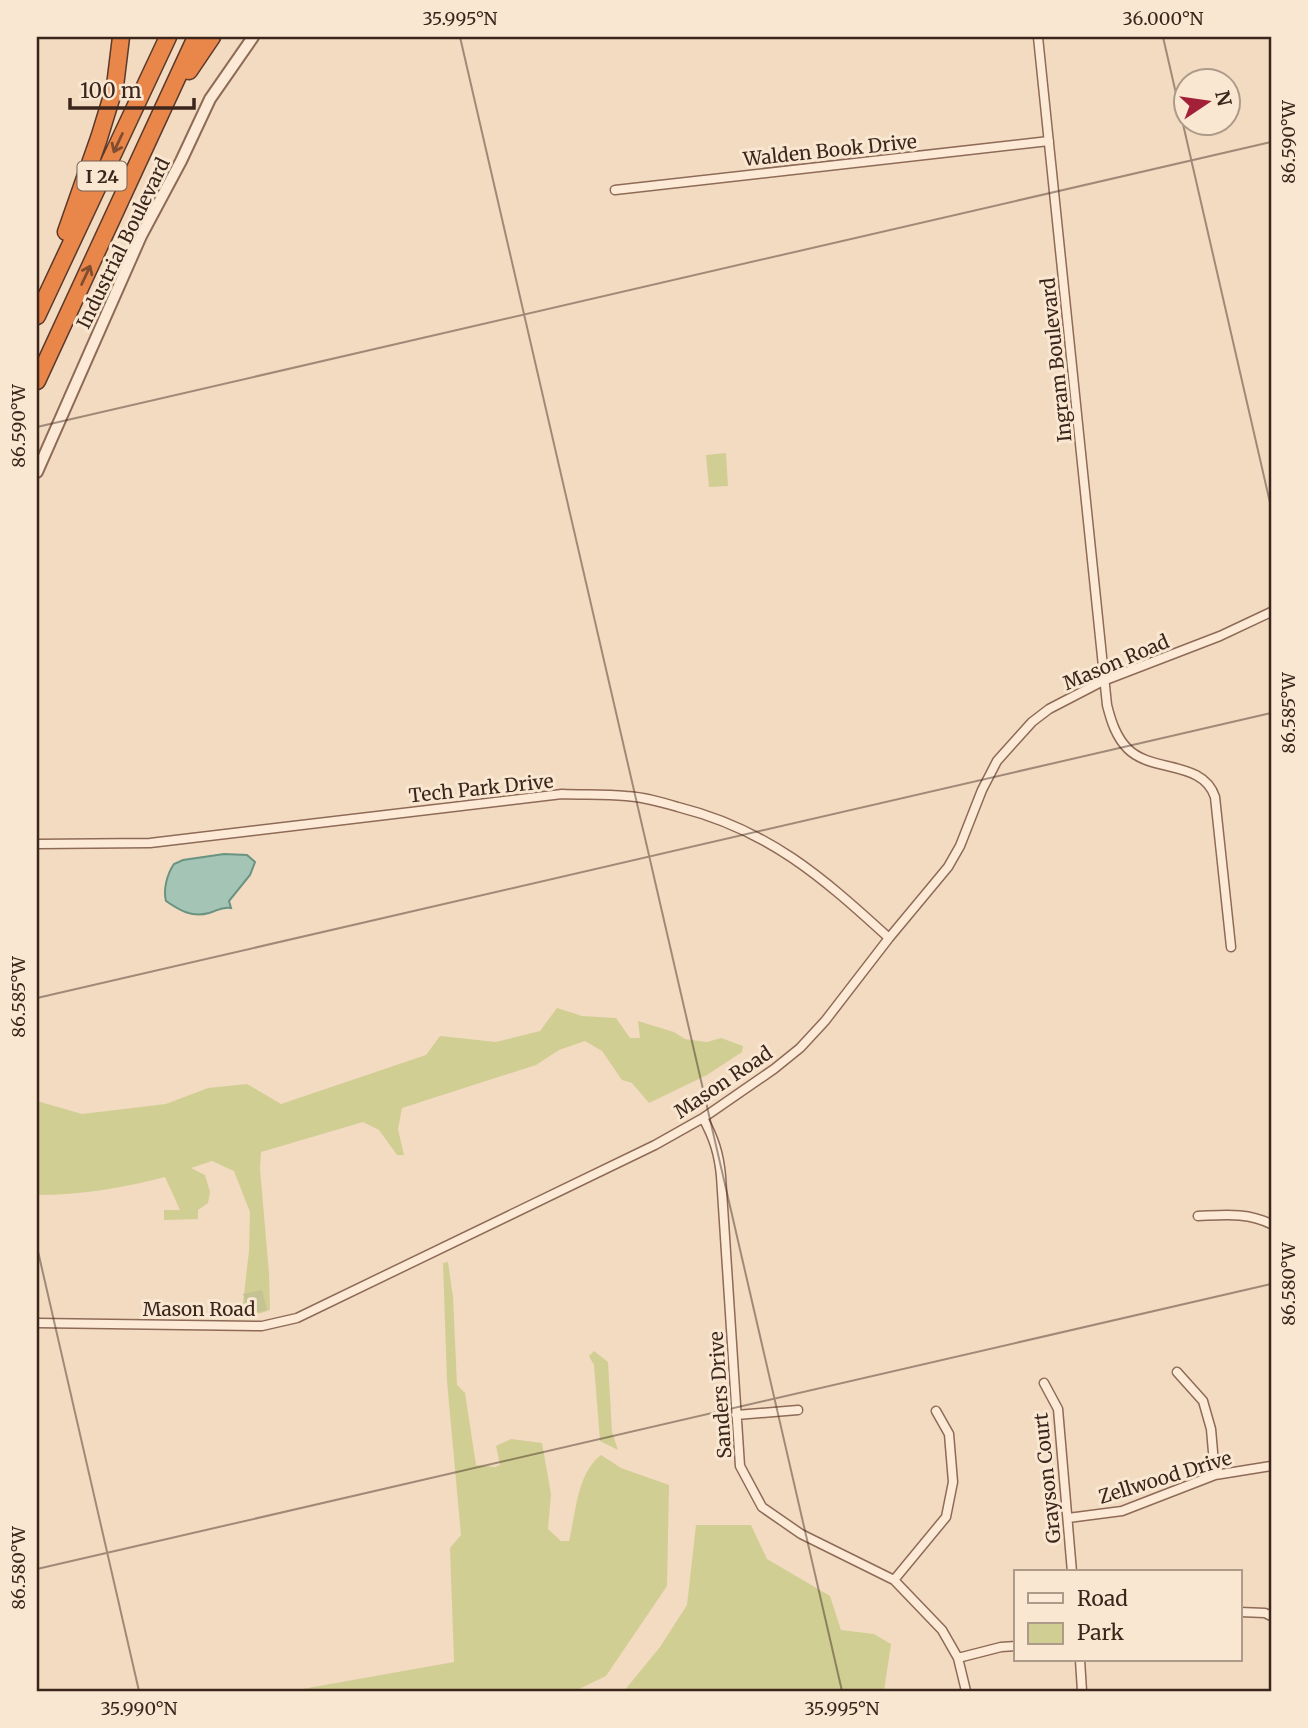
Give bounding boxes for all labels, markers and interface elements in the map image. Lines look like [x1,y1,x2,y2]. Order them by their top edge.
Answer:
text: 35.995°N [422,7,498,30]
text: 36.000°N [1122,7,1204,30]
scale bar [70,66,194,110]
north arrow [1172,66,1242,136]
text: 100 m [80,77,142,104]
text: N [1210,88,1237,108]
text: 86.590°W [1277,99,1300,184]
street label: Walden Book Drive [741,129,918,171]
one-way arrow [111,132,124,153]
street label: Industrial Boulevard [71,154,175,332]
road number: I 24 [78,162,126,190]
one-way arrow [80,264,93,286]
street label: Ingram Boulevard [1035,277,1077,443]
text: 86.590°W [7,383,30,468]
street label: Mason Road [1059,629,1173,695]
text: 86.585°W [1277,671,1300,754]
street label: Tech Park Drive [407,768,555,808]
text: 86.585°W [7,955,30,1038]
street label: Mason Road [670,1041,776,1123]
text: 86.580°W [1277,1241,1300,1326]
street label: Mason Road [143,1297,255,1321]
street label: Sanders Drive [704,1331,736,1459]
street label: Grayson Court [1028,1411,1066,1544]
street label: Zellwood Drive [1095,1445,1235,1509]
text: 86.580°W [7,1525,30,1610]
legend [1014,1570,1242,1662]
text: Road [1077,1585,1128,1612]
text: Park [1077,1619,1124,1646]
text: 35.990°N [101,1697,178,1720]
text: 35.995°N [804,1697,880,1720]

